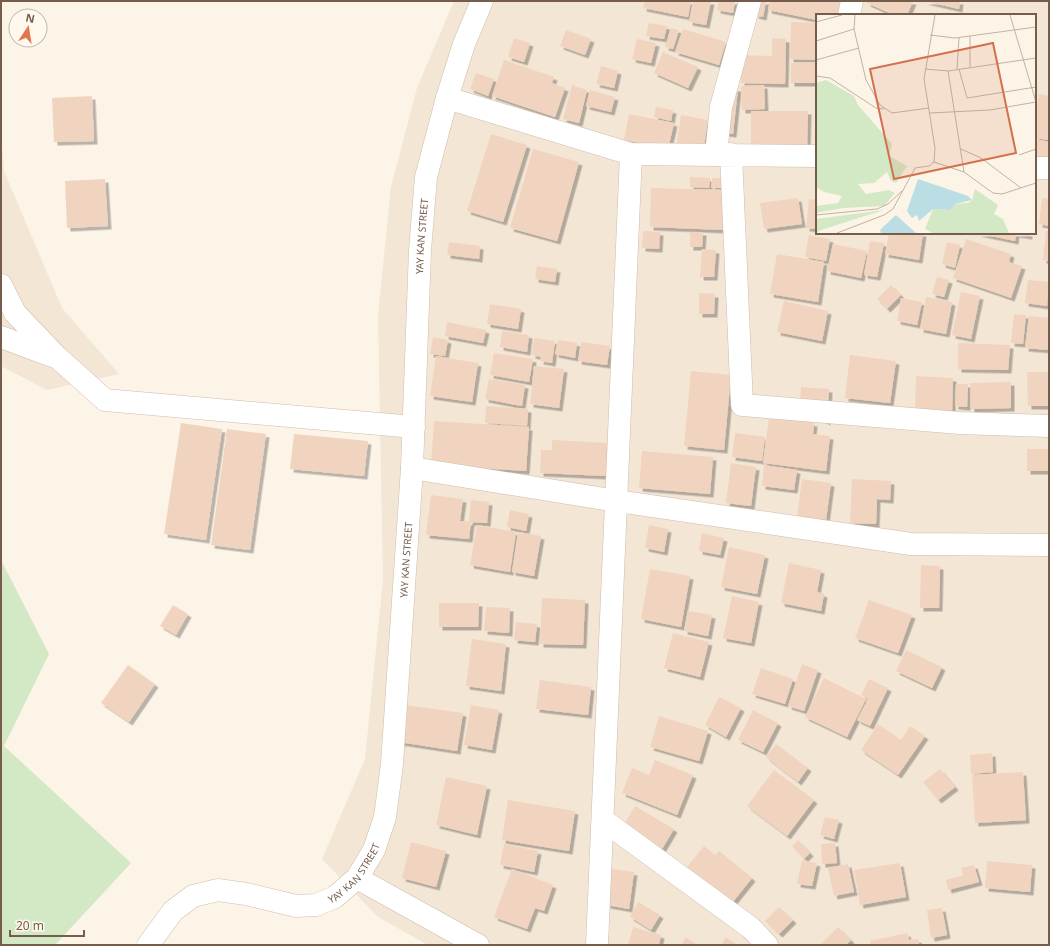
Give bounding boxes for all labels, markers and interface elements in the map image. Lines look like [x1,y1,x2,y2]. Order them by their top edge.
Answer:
north arrow [8,8,48,48]
text: N [24,9,36,26]
inset map [816,14,1036,234]
street label: YAY KAN STREET [412,197,431,274]
street label: YAY KAN STREET [396,521,415,598]
street label: YAY KAN STREET [326,841,383,906]
scale bar [10,912,84,938]
text: 20 m [16,917,44,934]

